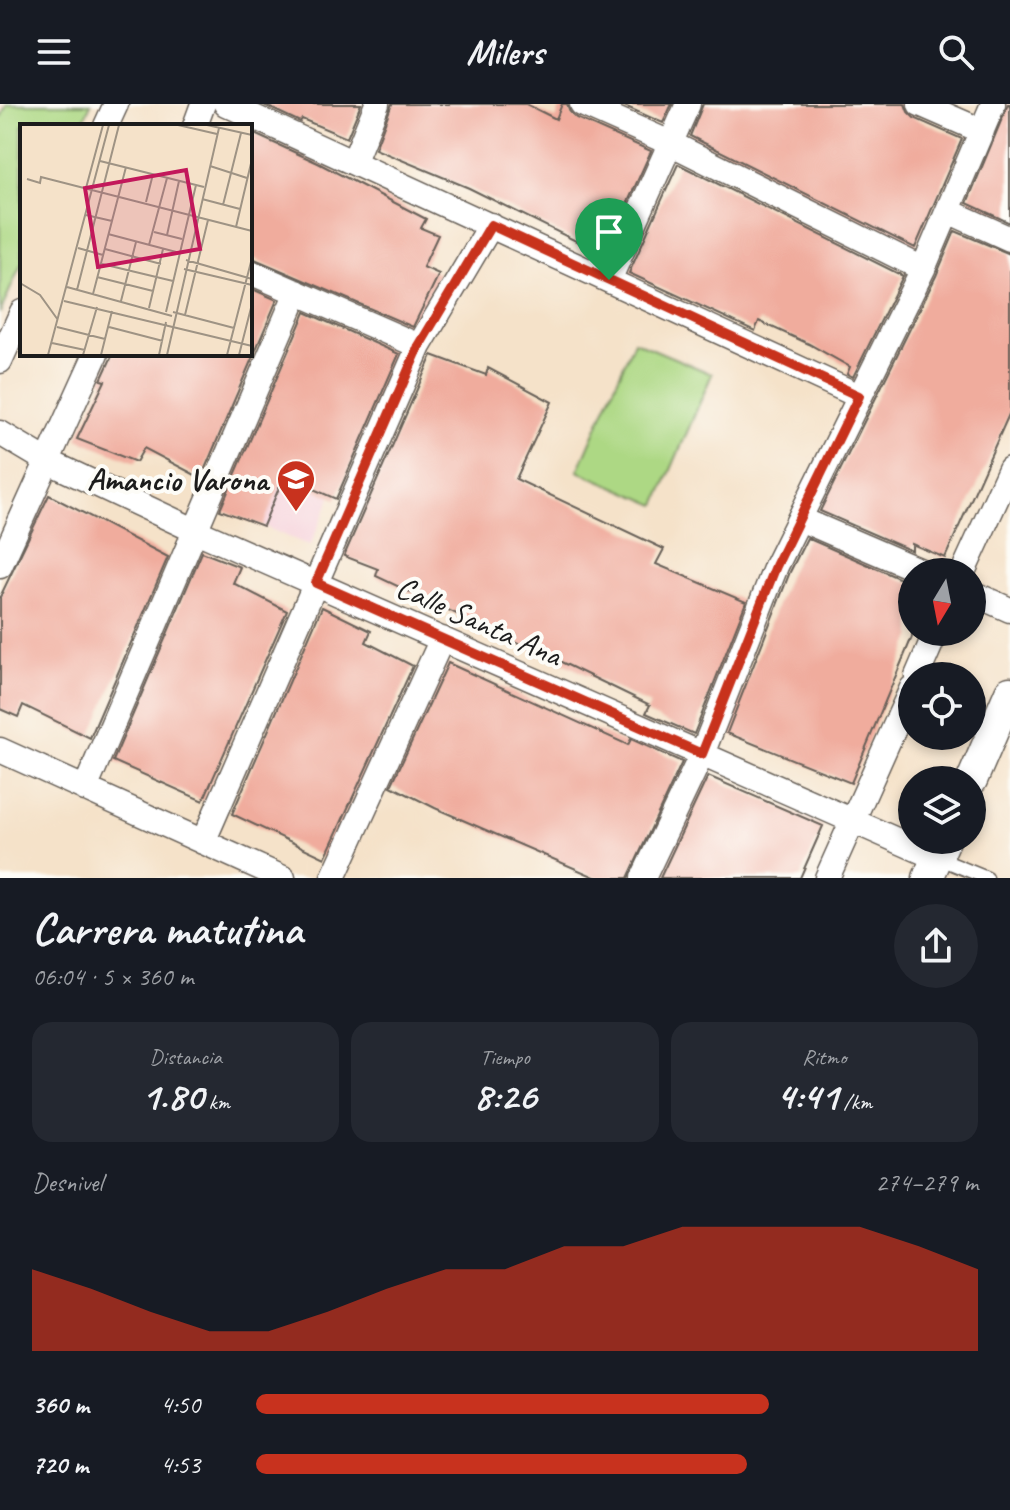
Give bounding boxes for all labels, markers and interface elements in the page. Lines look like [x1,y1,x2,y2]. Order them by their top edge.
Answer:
text: Milers [466,29,544,75]
icon: menu [32,30,76,74]
icon: search [934,30,978,74]
inset map [20,124,252,356]
pin [575,198,643,280]
icon: arrive [587,210,631,254]
school or university icon: Amancio Varona [275,458,317,513]
place label: Amancio Varona [87,459,271,500]
north arrow [898,558,986,646]
map controls [898,558,986,854]
street label: Calle Santa Ana [390,566,570,677]
button: locate [898,662,986,750]
button: layers [898,766,986,854]
text: Carrera matutina [32,902,302,957]
button: share [894,904,978,988]
text: 06:04 · 5 × 360 m [32,960,193,993]
text: Distancia [150,1043,222,1071]
text: Tiempo [480,1043,530,1071]
text: Ritmo [802,1043,847,1071]
text: 1.80 [141,1071,203,1121]
text: 8:26 [474,1071,536,1121]
text: 4:41 [776,1071,838,1121]
text: km [203,1088,230,1116]
text: /km [838,1088,872,1116]
text: Desnivel [32,1166,103,1199]
text: 274–279 m [875,1166,978,1199]
text: 360 m [32,1388,89,1421]
text: 4:50 [160,1388,200,1421]
text: 720 m [32,1448,88,1481]
text: 4:53 [160,1448,200,1481]

